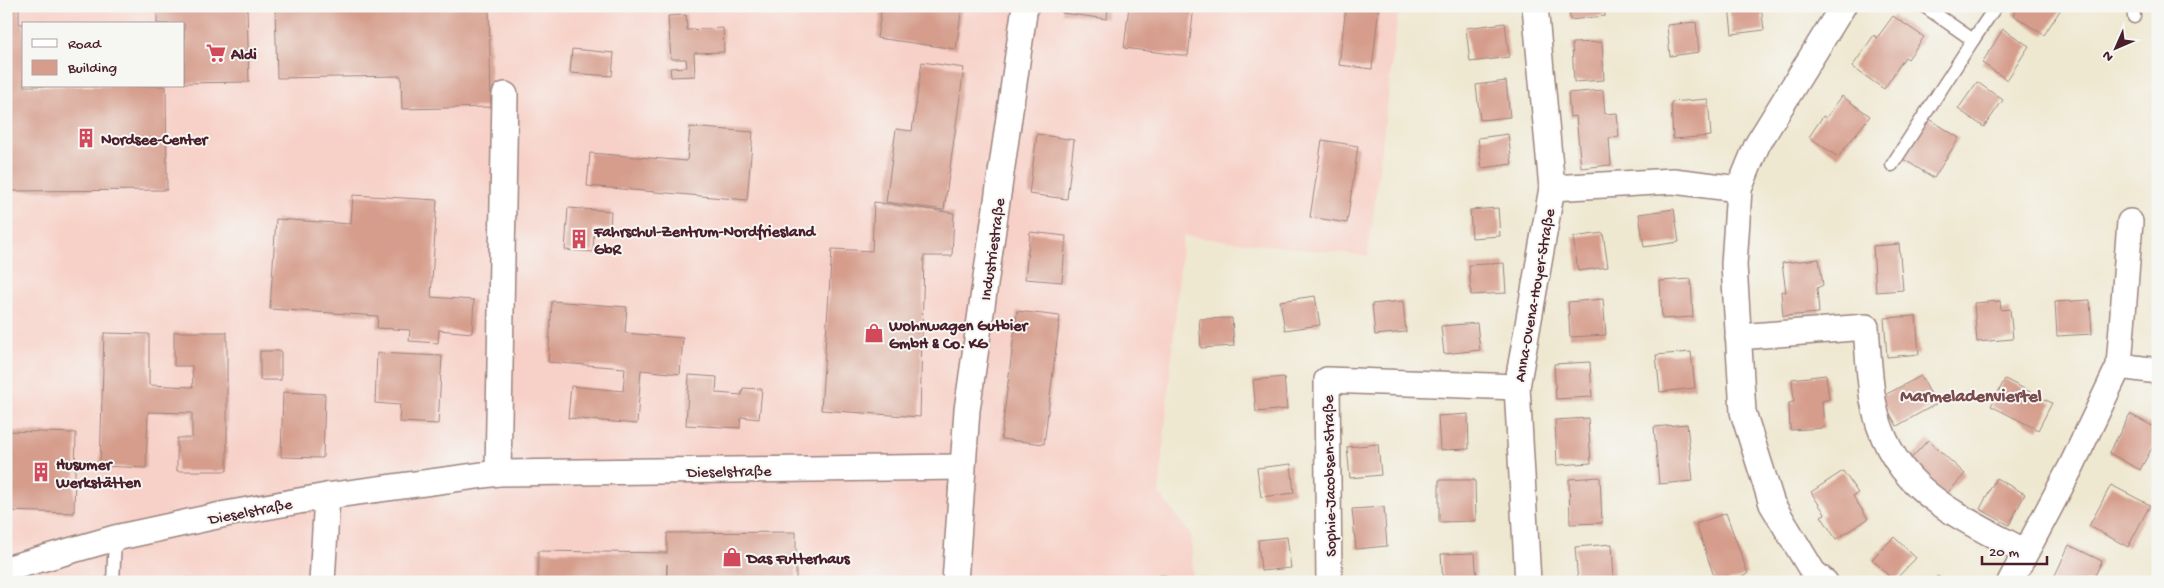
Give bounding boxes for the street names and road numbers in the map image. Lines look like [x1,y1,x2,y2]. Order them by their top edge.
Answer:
street label: Industriestraße [978,196,1011,302]
street label: Anna-Ovena-Hoyer-Straße [1512,207,1561,384]
street label: Sophie-Jacobsen-Straße [1321,394,1342,557]
street label: Dieselstraße [686,463,772,484]
street label: Dieselstraße [206,496,295,531]

